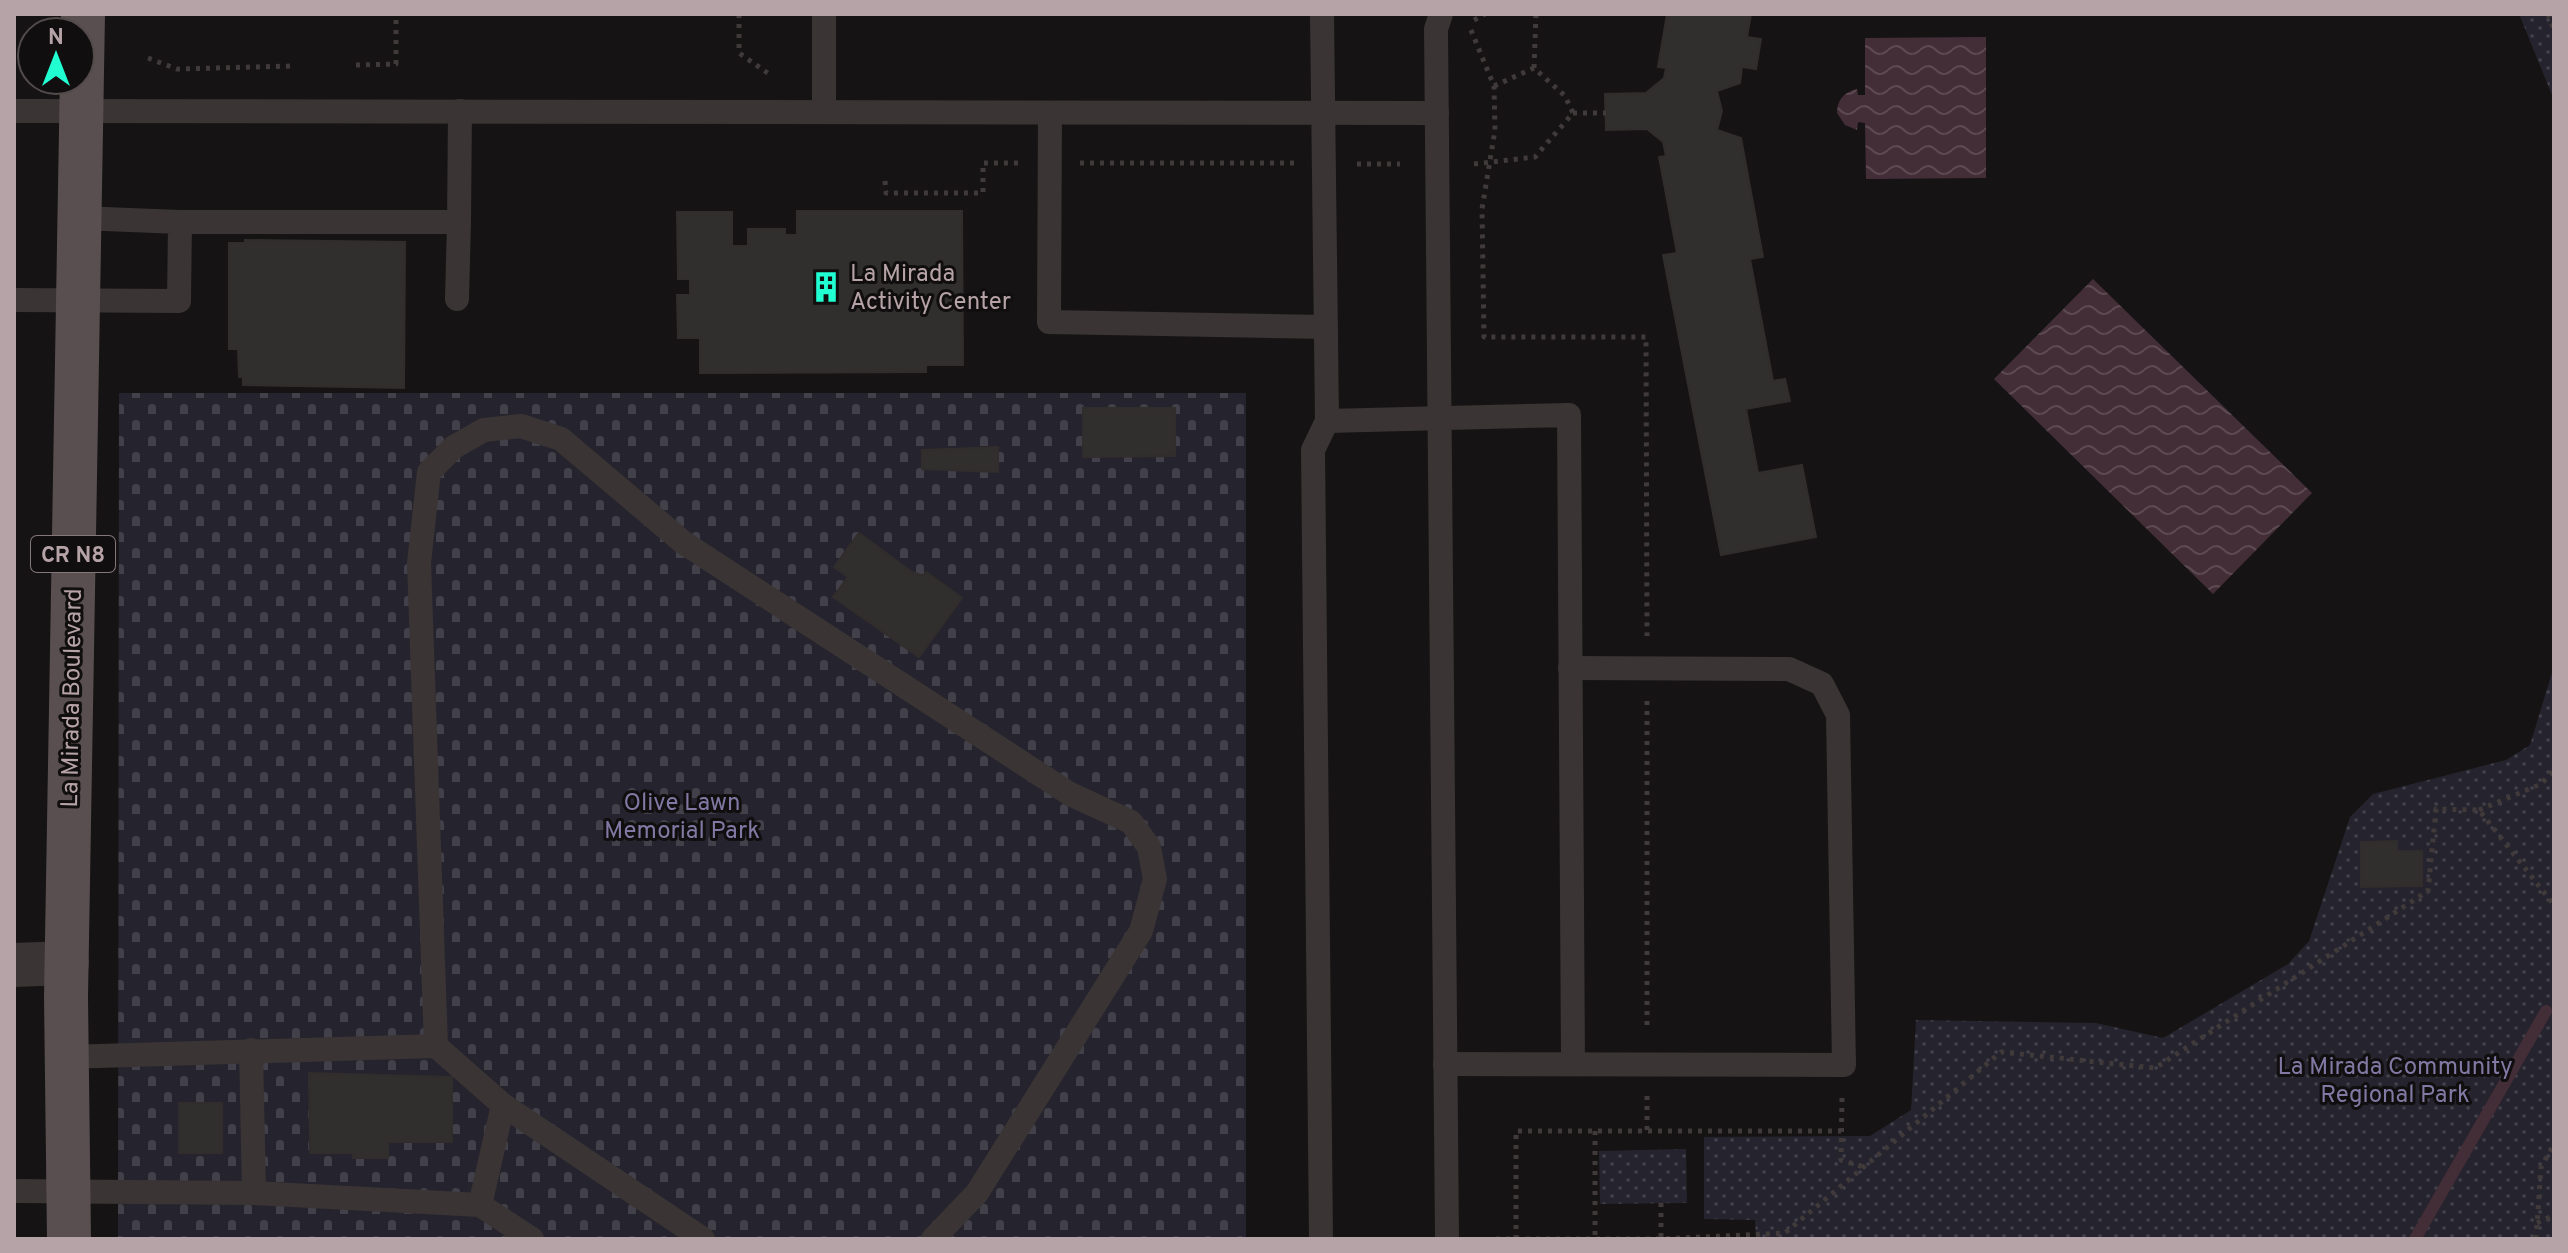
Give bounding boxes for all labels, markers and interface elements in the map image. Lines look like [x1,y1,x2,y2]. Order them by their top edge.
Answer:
north arrow [16,16,96,96]
text: N [48,25,64,52]
place label: La Mirada Activity Center [850,260,1011,318]
building icon: La Mirada Activity Center [809,270,843,304]
road number: CR N8 [31,536,115,572]
street label: La Mirada Boulevard [56,588,90,808]
park label: Olive Lawn Memorial Park [604,789,760,847]
park label: La Mirada Community Regional Park [2277,1053,2513,1111]

